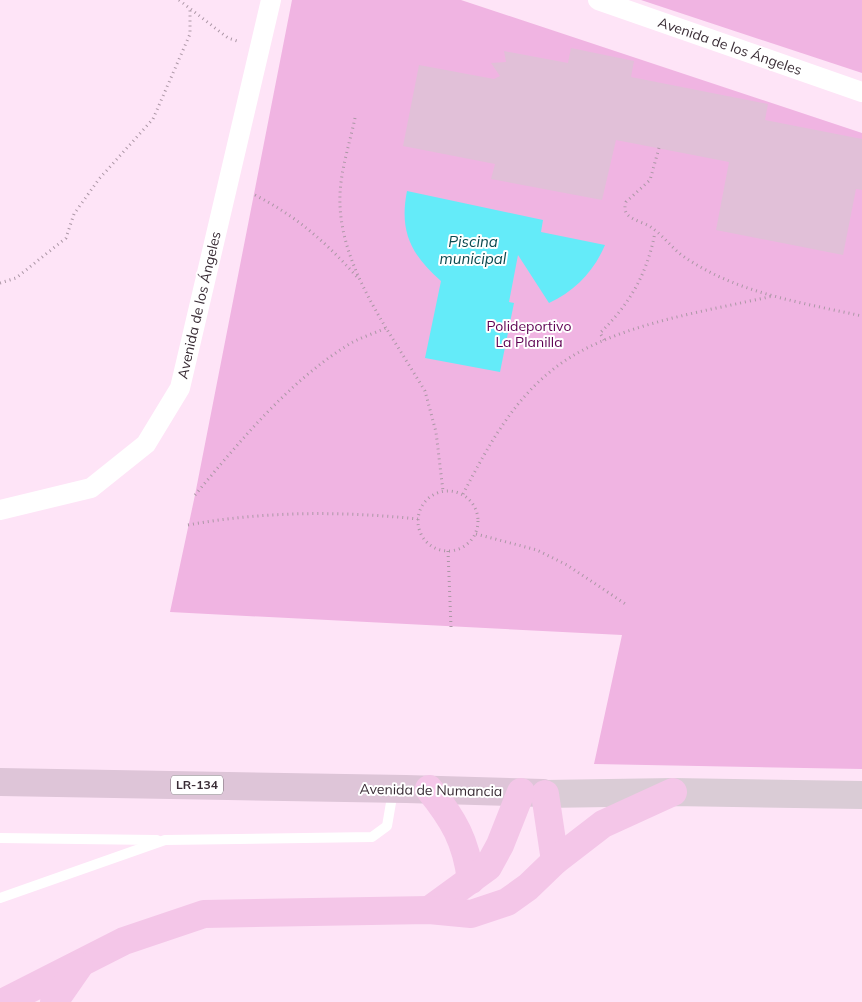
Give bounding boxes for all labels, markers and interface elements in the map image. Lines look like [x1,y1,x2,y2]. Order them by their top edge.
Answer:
street label: Avenida de los Ángeles [656,13,804,79]
street label: Avenida de los Ángeles [173,229,225,381]
water label: Piscina municipal [440,232,507,268]
park label: Polideportivo La Planilla [487,317,571,351]
road number: LR-134 [171,776,223,794]
street label: Avenida de Numancia [360,780,502,800]

